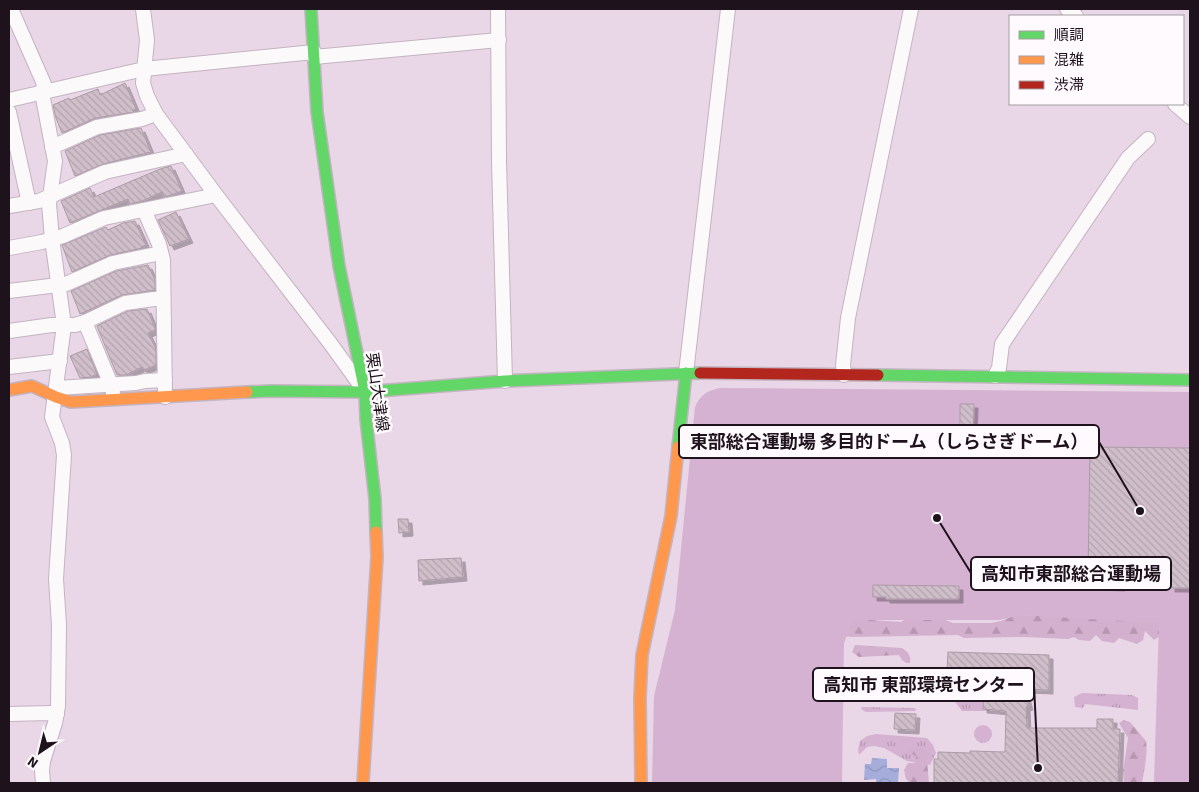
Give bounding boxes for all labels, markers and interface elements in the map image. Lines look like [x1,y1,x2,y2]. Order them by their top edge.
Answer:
legend [1009,15,1184,105]
text: 順調 [1054,25,1084,46]
text: 混雑 [1054,50,1084,71]
text: 渋滞 [1054,75,1084,96]
street label: 栗山大津線 [361,351,393,433]
callout: 東部総合運動場 多目的ドーム（しらさぎドーム） [679,425,1099,458]
text: 東部総合運動場 多目的ドーム（しらさぎドーム） [690,430,1088,455]
callout: 高知市東部総合運動場 [971,557,1171,590]
text: 高知市東部総合運動場 [981,562,1161,587]
callout: 高知市 東部環境センター [813,668,1034,701]
text: 高知市 東部環境センター [823,673,1025,698]
north arrow [15,727,65,777]
text: N [24,751,43,773]

